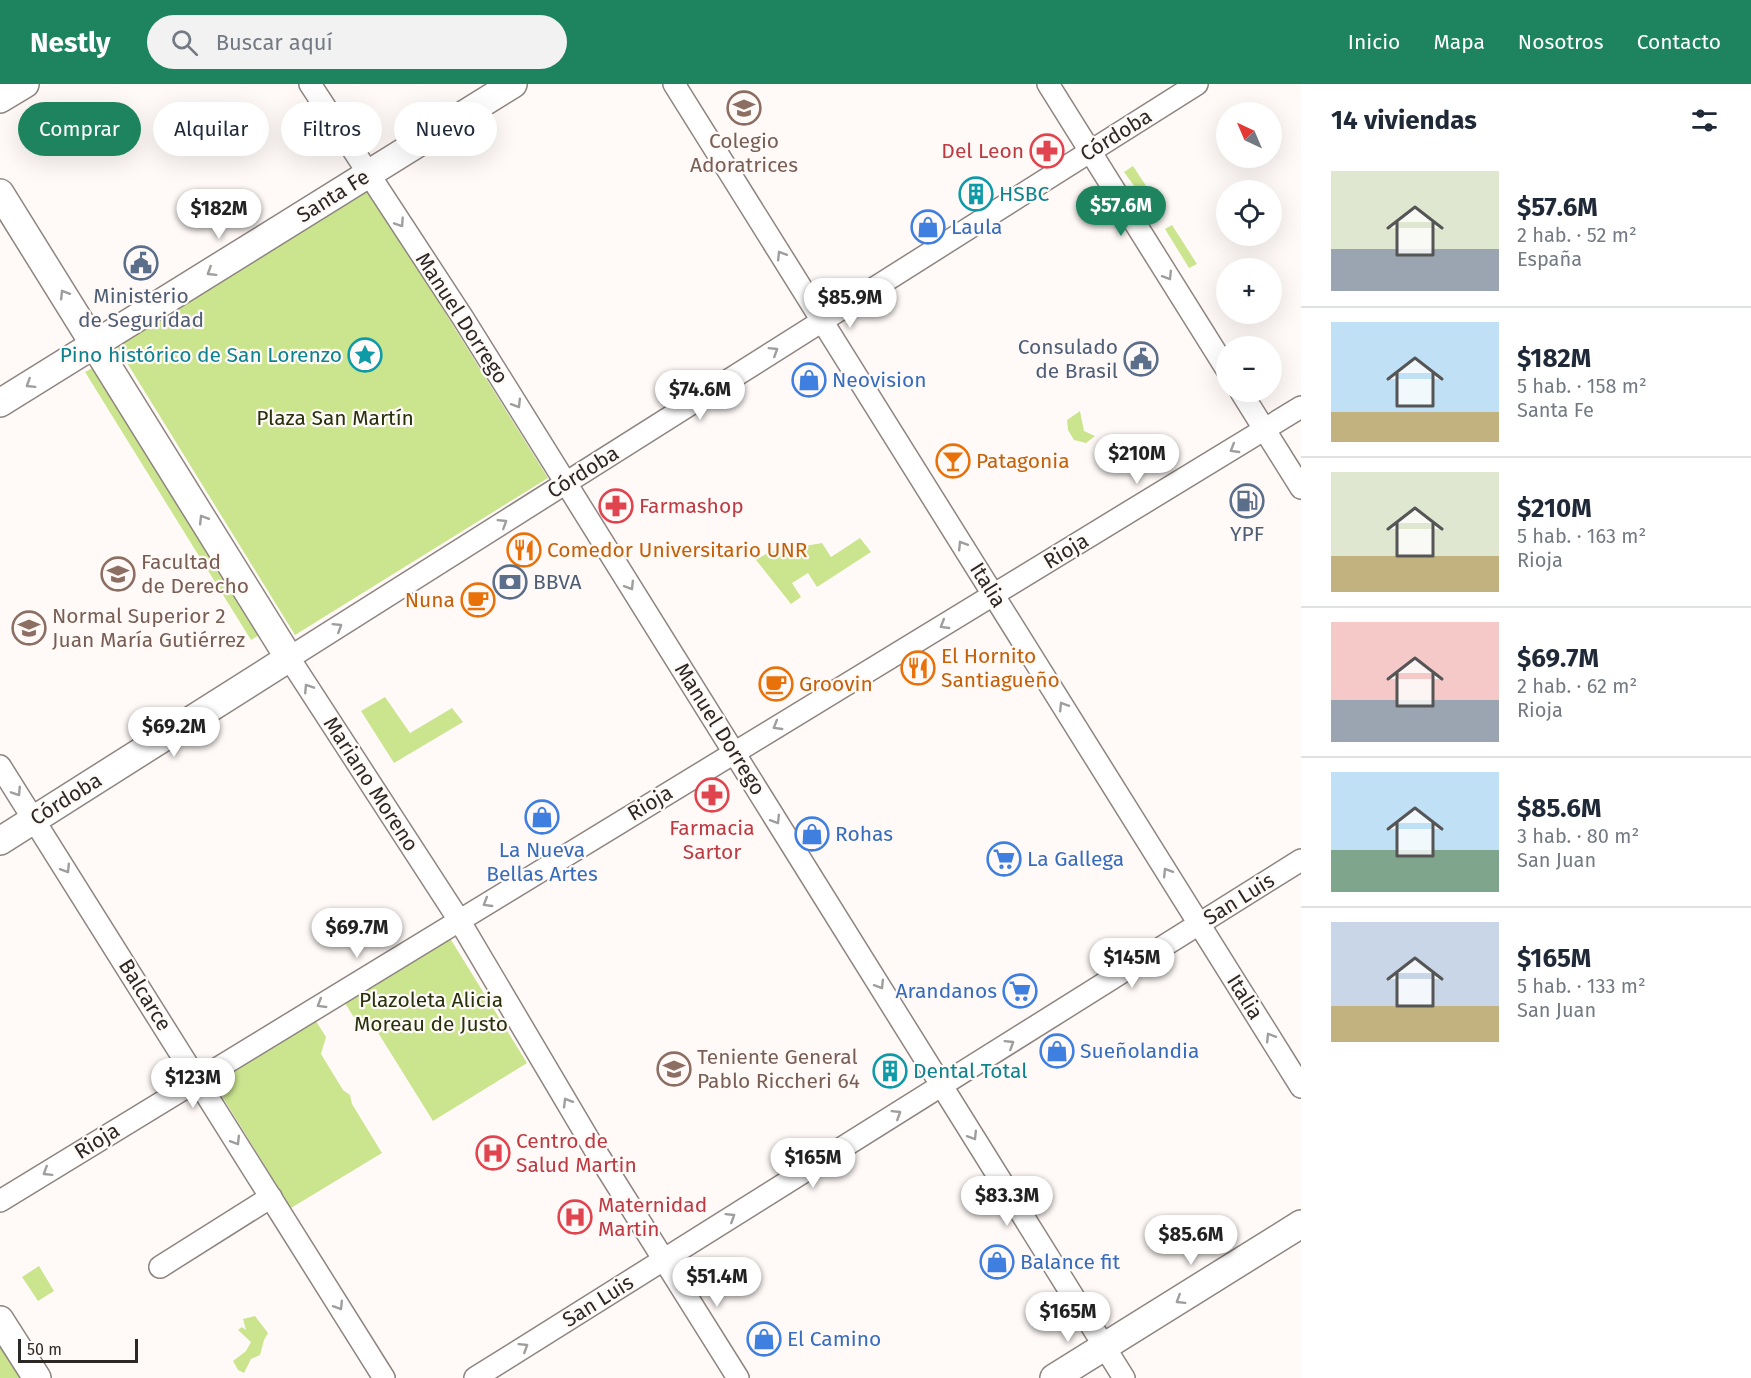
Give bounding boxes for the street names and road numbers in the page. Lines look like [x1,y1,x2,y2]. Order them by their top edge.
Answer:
street label: Córdoba [1075,103,1157,167]
street label: Santa Fe [292,164,374,228]
street label: Manuel Dorrego [410,248,514,388]
street label: Córdoba [542,440,624,504]
street label: Rioja [1039,527,1093,575]
street label: Italia [964,558,1012,612]
street label: Manuel Dorrego [669,658,771,800]
street label: Mariano Moreno [318,712,424,856]
street label: Córdoba [25,767,107,831]
street label: Rioja [623,779,677,827]
street label: San Luis [1199,867,1279,931]
street label: Balcarce [113,954,177,1036]
street label: Italia [1221,970,1269,1024]
street label: Rioja [70,1117,124,1165]
street label: San Luis [558,1269,638,1333]

